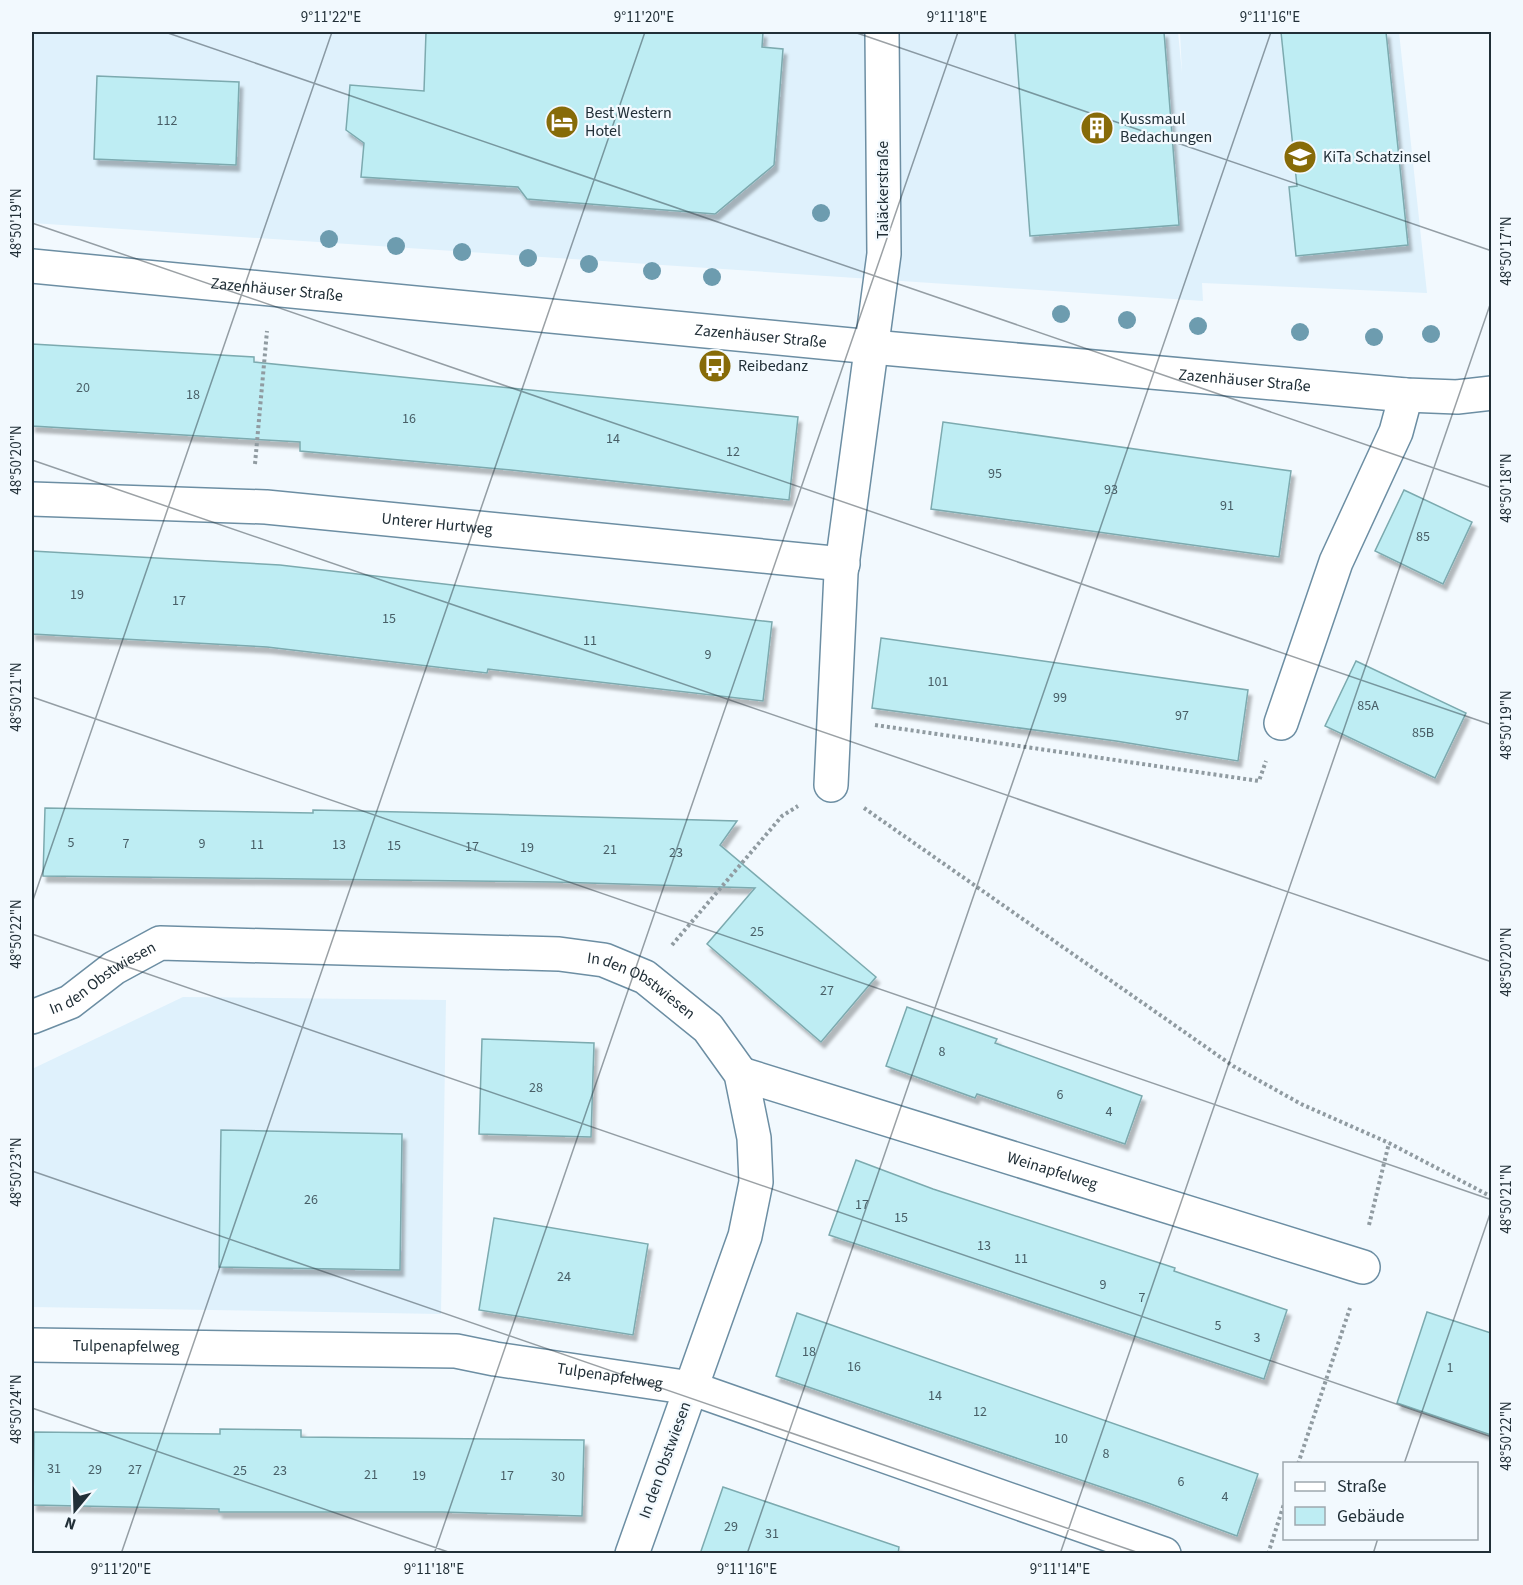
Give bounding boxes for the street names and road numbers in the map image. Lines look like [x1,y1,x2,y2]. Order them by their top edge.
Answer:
street label: Taläckerstraße [872,141,894,239]
street label: Zazenhäuser Straße [210,272,344,307]
street label: Zazenhäuser Straße [693,319,828,354]
street label: Zazenhäuser Straße [1178,364,1312,397]
street label: Unterer Hurtweg [380,507,494,540]
street label: In den Obstwiesen [46,936,160,1020]
street label: In den Obstwiesen [586,947,700,1024]
street label: Weinapfelweg [1004,1146,1101,1195]
street label: Tulpenapfelweg [72,1335,180,1358]
street label: Tulpenapfelweg [555,1357,664,1395]
street label: In den Obstwiesen [634,1398,696,1522]

